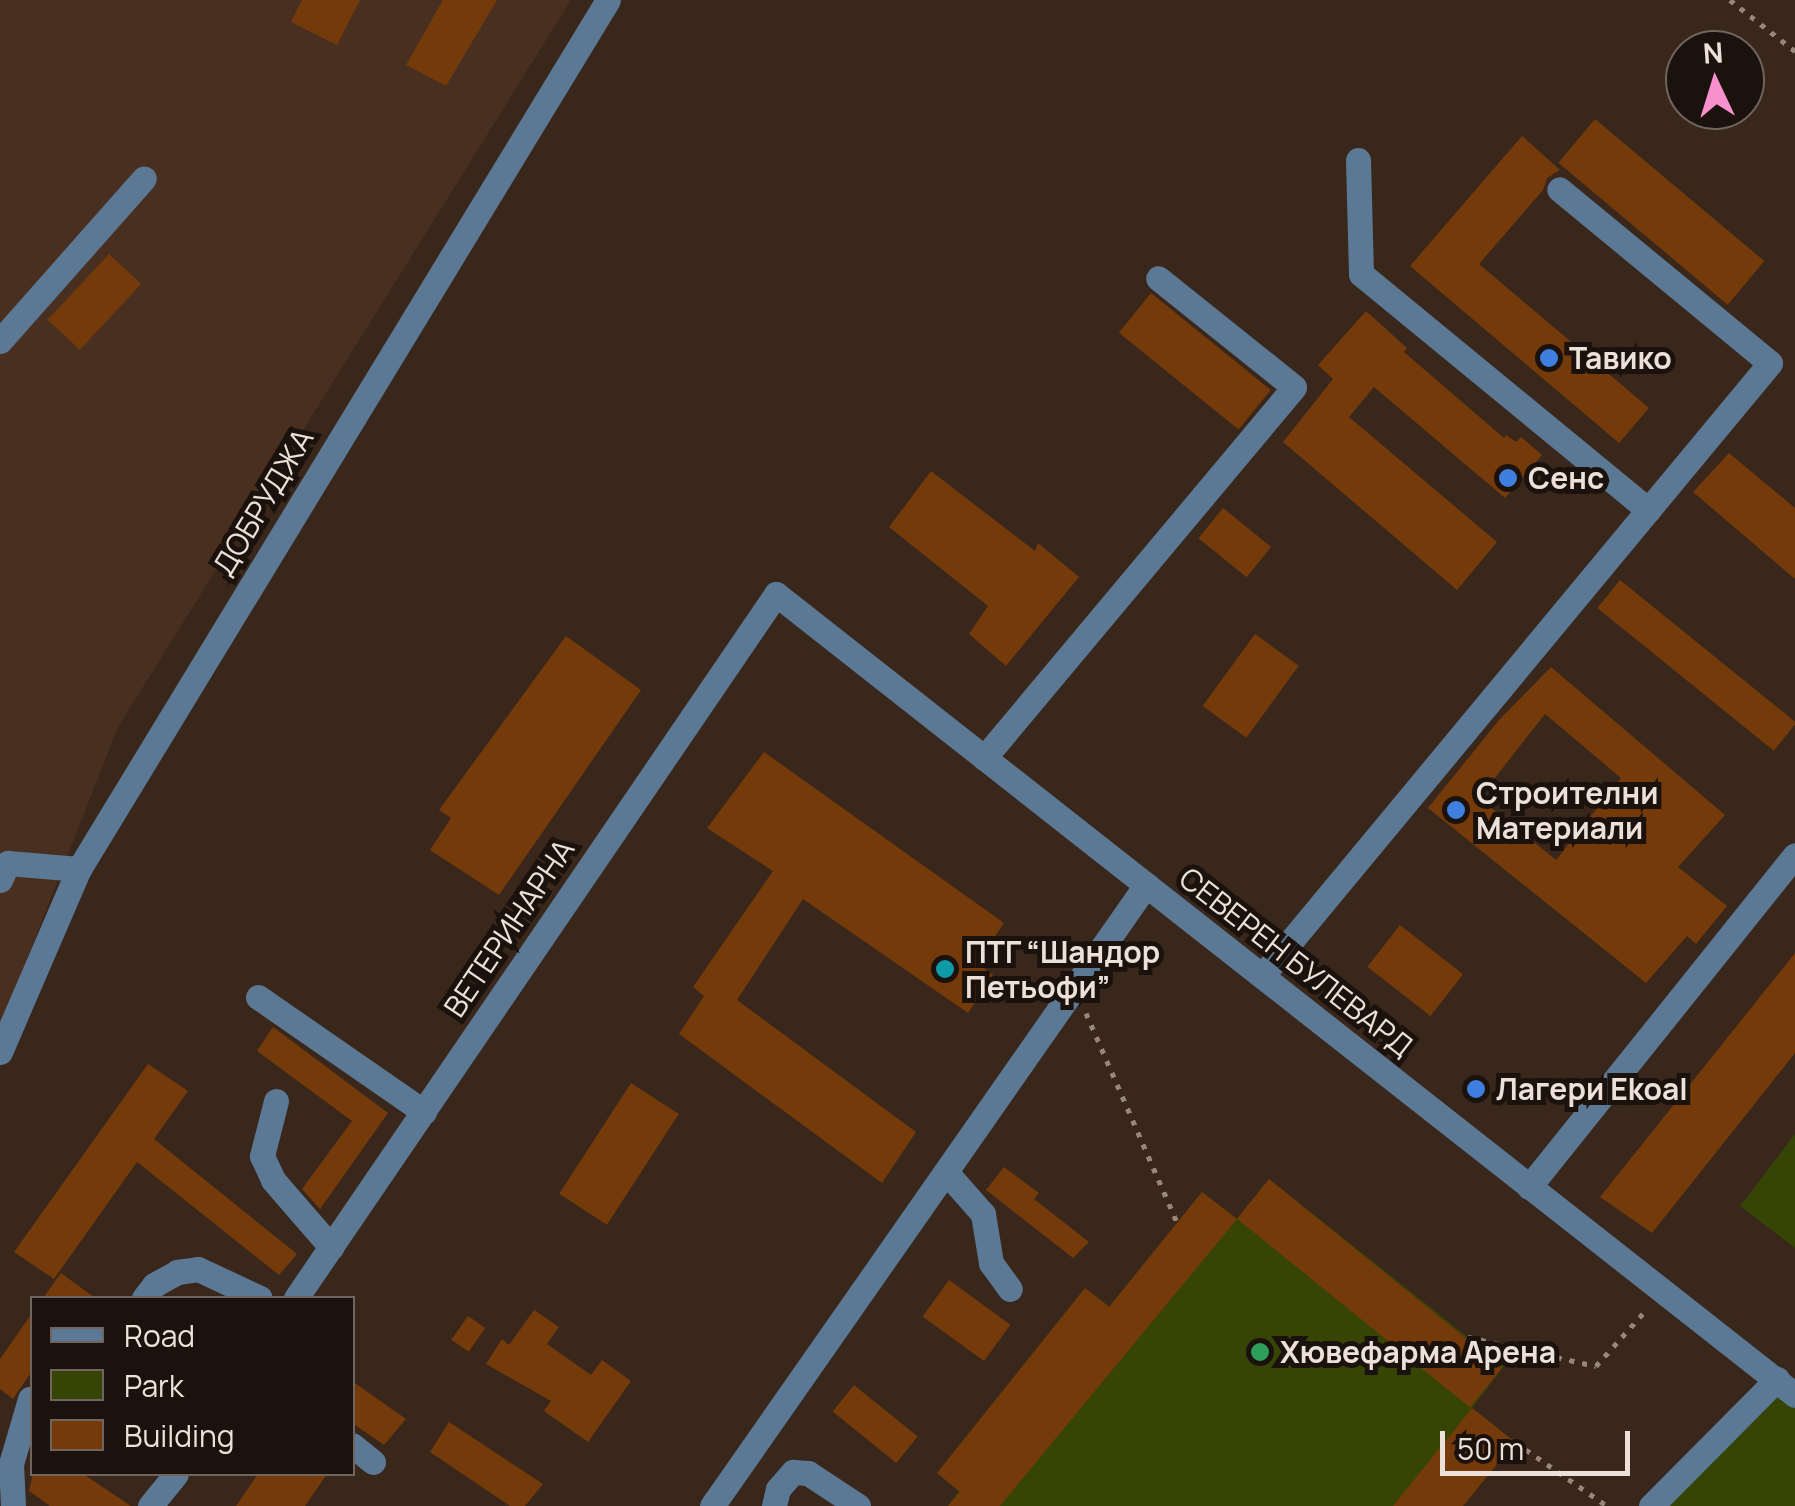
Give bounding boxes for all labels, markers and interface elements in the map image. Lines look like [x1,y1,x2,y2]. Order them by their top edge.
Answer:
north arrow [1665,30,1765,130]
text: N [1702,32,1724,72]
place label: Тавико [1569,340,1672,376]
marker: Тавико [1538,347,1560,369]
street label: ДОБРУДЖА [205,422,321,582]
place label: Сенс [1528,460,1604,496]
marker: Сенс [1497,467,1519,489]
place label: Строителни Материали [1476,775,1658,846]
marker: Строителни Материали [1445,799,1467,821]
street label: ВЕТЕРИНАРНА [436,832,582,1024]
street label: СЕВЕРЕН БУЛЕВАРД [1172,860,1420,1064]
place label: ПТГ “Шандор Петьофи” [965,934,1161,1004]
marker: ПТГ “Шандор Петьофи” [934,958,956,980]
place label: Лагери Ekoal [1496,1071,1688,1107]
marker: Лагери Ekoal [1465,1078,1487,1100]
legend [30,1296,355,1476]
text: Road [124,1315,195,1356]
place label: Хювефарма Арена [1280,1334,1556,1370]
marker: Хювефарма Арена [1249,1341,1271,1363]
text: Park [124,1365,184,1406]
scale bar [1445,1411,1635,1473]
text: Building [124,1415,235,1456]
text: 50 m [1457,1428,1524,1469]

